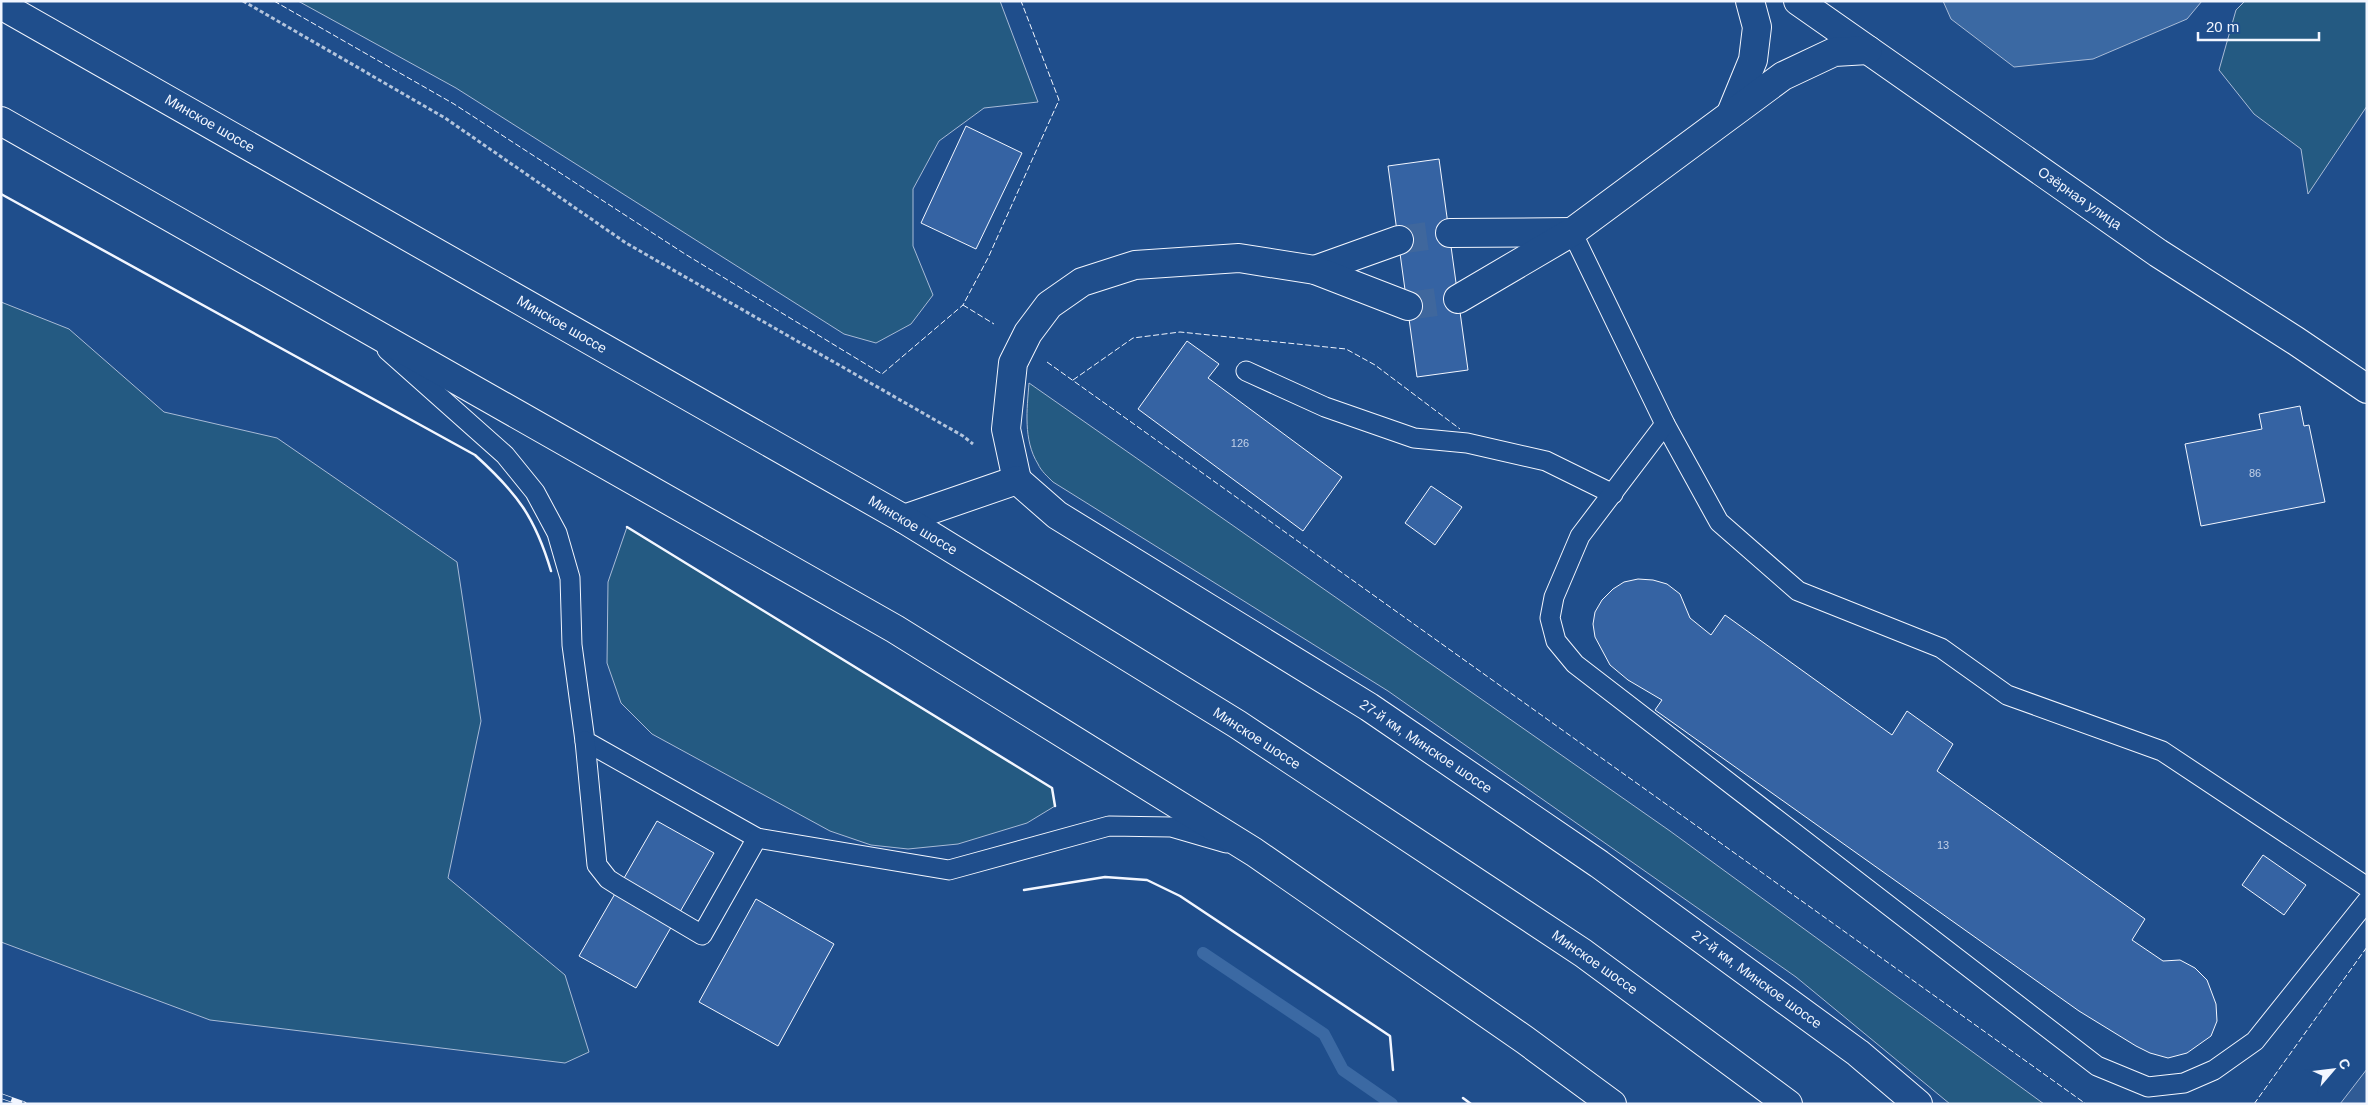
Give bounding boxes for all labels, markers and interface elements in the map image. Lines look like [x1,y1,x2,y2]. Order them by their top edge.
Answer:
scale bar [2198,10,2319,42]
text: 20 m [2206,18,2239,35]
street label: Минское шоссе [162,91,258,155]
street label: Озёрная улица [2035,163,2125,233]
street label: Минское шоссе [514,292,610,356]
house number: 126 [1231,437,1249,449]
house number: 86 [2249,467,2261,479]
street label: Минское шоссе [866,492,960,558]
street label: 27-й км, Минское шоссе [1357,696,1495,796]
street label: Минское шоссе [1210,704,1304,772]
house number: 13 [1937,839,1949,851]
street label: Минское шоссе [1549,927,1641,998]
street label: 27-й км, Минское шоссе [1689,927,1825,1032]
north arrow [2308,1045,2358,1095]
text: С [2335,1056,2354,1072]

